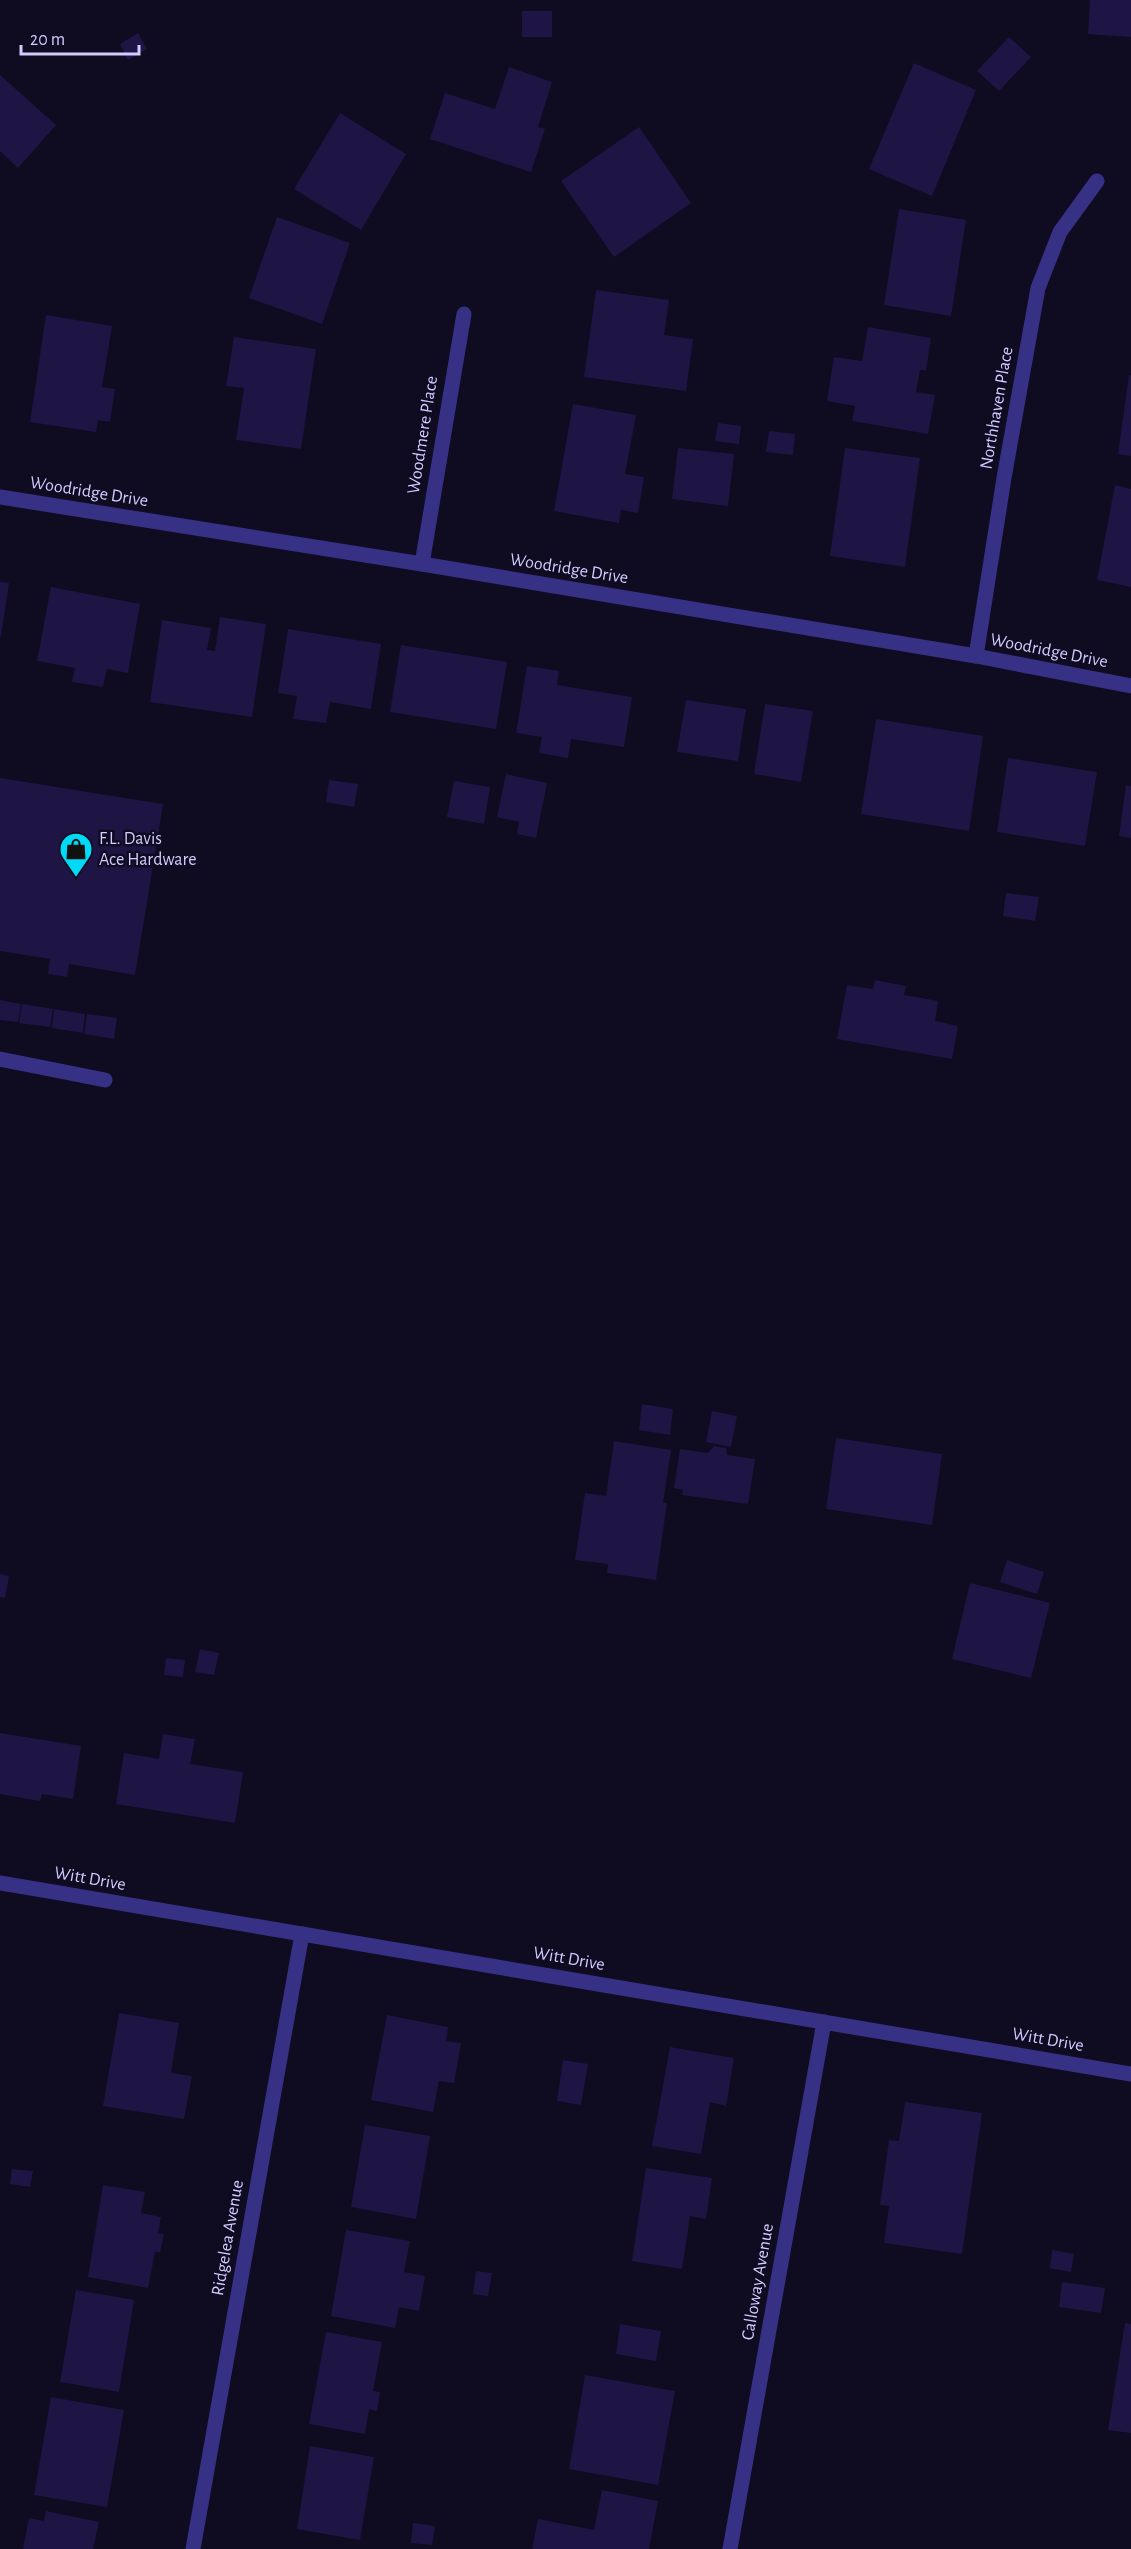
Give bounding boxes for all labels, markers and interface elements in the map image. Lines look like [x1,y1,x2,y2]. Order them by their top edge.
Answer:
scale bar [21,18,140,56]
text: 20 m [30,31,65,49]
street label: Northhaven Place [977,345,1017,471]
street label: Woodmere Place [405,375,441,495]
street label: Woodridge Drive [29,474,149,510]
street label: Woodridge Drive [509,551,629,587]
street label: Woodridge Drive [989,631,1109,671]
place label: F.L. Davis Ace Hardware [99,830,197,869]
shop icon: F.L. Davis Ace Hardware [58,831,94,878]
street label: Witt Drive [53,1864,127,1894]
street label: Witt Drive [532,1944,606,1974]
street label: Witt Drive [1011,2025,1085,2055]
street label: Ridgelea Avenue [209,2179,247,2297]
street label: Calloway Avenue [739,2222,777,2342]

